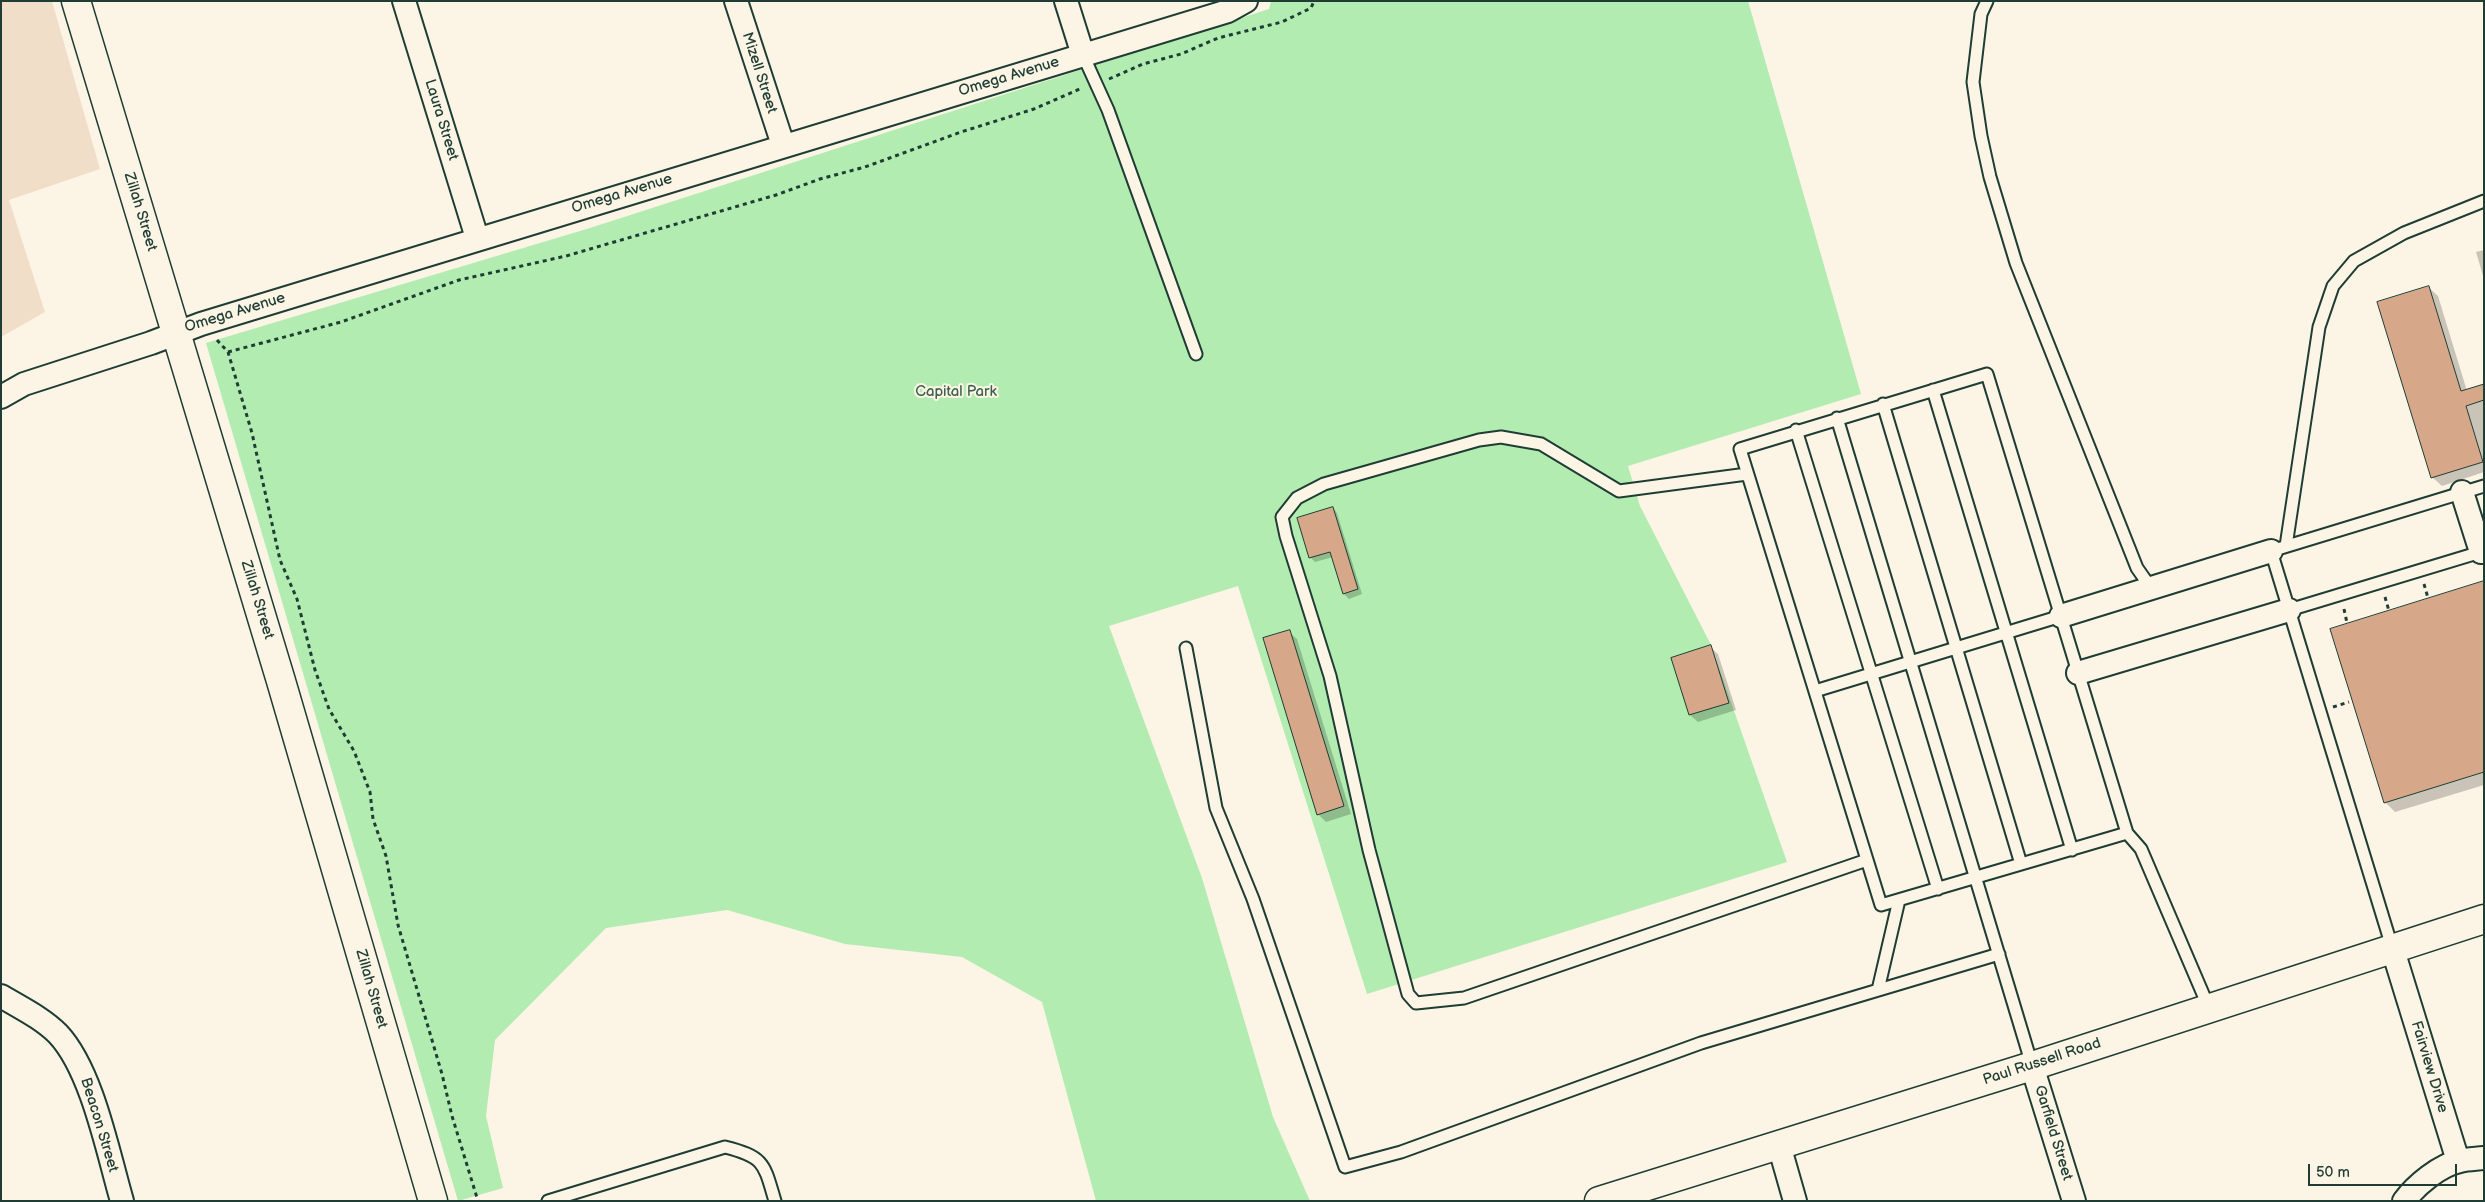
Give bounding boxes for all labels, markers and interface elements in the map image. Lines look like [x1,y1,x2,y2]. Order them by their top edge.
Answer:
street label: Mizell Street [737,30,781,116]
street label: Omega Avenue [956,53,1062,101]
street label: Laura Street [420,77,462,163]
street label: Zillah Street [120,170,160,254]
street label: Omega Avenue [569,170,675,218]
street label: Omega Avenue [182,289,288,337]
park label: Capital Park [915,383,997,401]
street label: Zillah Street [237,558,277,642]
street label: Zillah Street [351,947,391,1031]
street label: Fairview Drive [2407,1019,2451,1115]
street label: Paul Russell Road [1981,1034,2103,1090]
street label: Beacon Street [76,1076,122,1174]
street label: Garfield Street [2030,1083,2076,1183]
scale bar [2310,1154,2459,1186]
text: 50 m [2316,1163,2350,1182]

